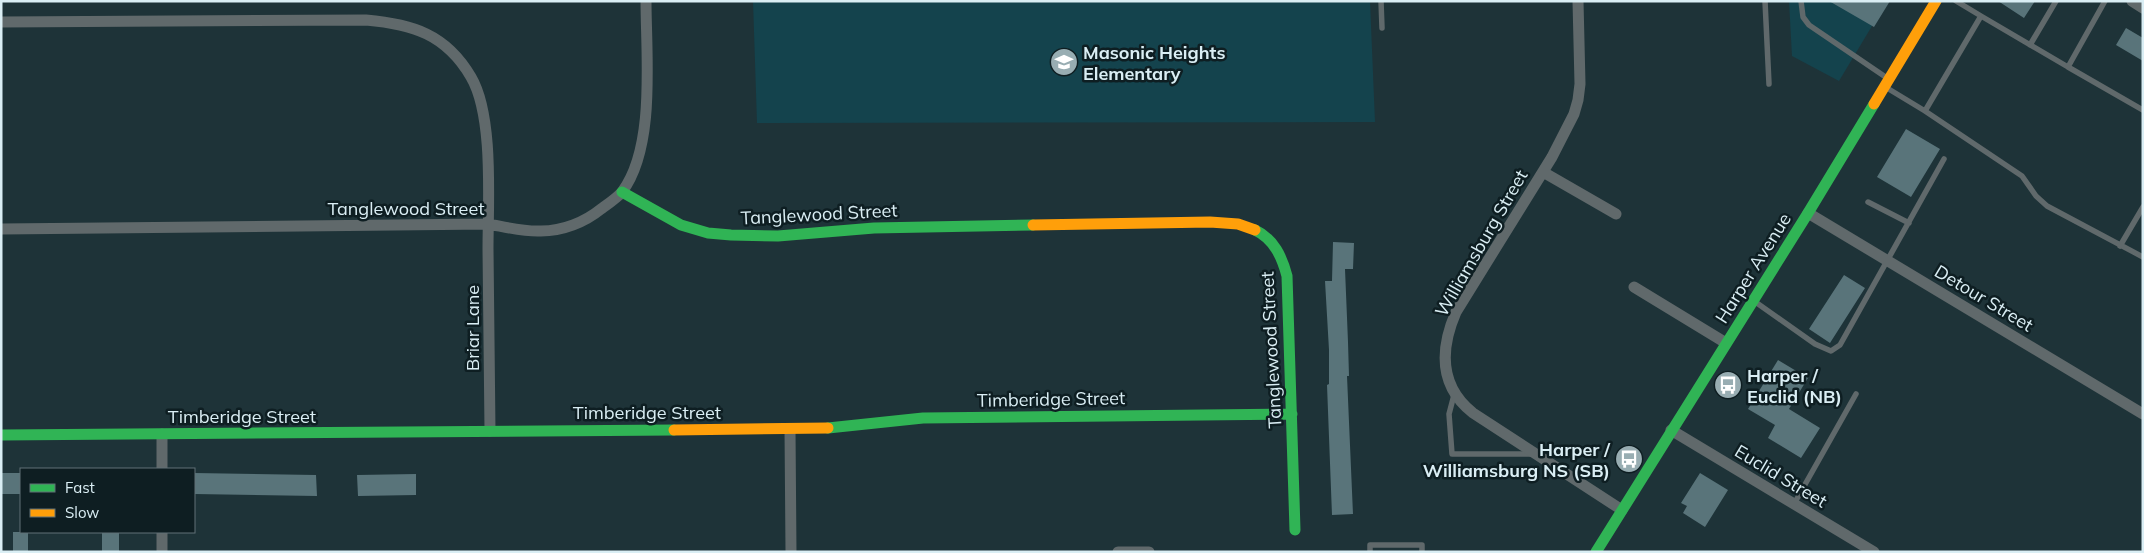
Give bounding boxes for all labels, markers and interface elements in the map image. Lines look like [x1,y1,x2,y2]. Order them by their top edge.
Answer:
place label: Masonic Heights Elementary [1083,41,1225,85]
school or university icon: Masonic Heights Elementary [1049,47,1079,77]
street label: Williamsburg Street [1430,166,1532,320]
street label: Tanglewood Street [328,197,485,220]
street label: Tanglewood Street [740,198,898,230]
street label: Harper Avenue [1710,209,1796,327]
street label: Detour Street [1930,260,2038,336]
street label: Tanglewood Street [1255,271,1287,429]
street label: Briar Lane [461,285,484,371]
place label: Harper / Euclid (NB) [1747,364,1842,408]
bus stop icon: Harper / Euclid (NB) [1713,370,1743,400]
street label: Timberidge Street [977,386,1125,412]
street label: Timberidge Street [573,401,721,424]
street label: Timberidge Street [168,405,316,428]
place label: Harper / Williamsburg NS (SB) [1423,438,1611,482]
street label: Euclid Street [1731,439,1831,513]
bus stop icon: Harper / Williamsburg NS (SB) [1614,444,1644,474]
legend [20,468,195,533]
text: Fast [65,478,95,497]
text: Slow [65,503,99,522]

